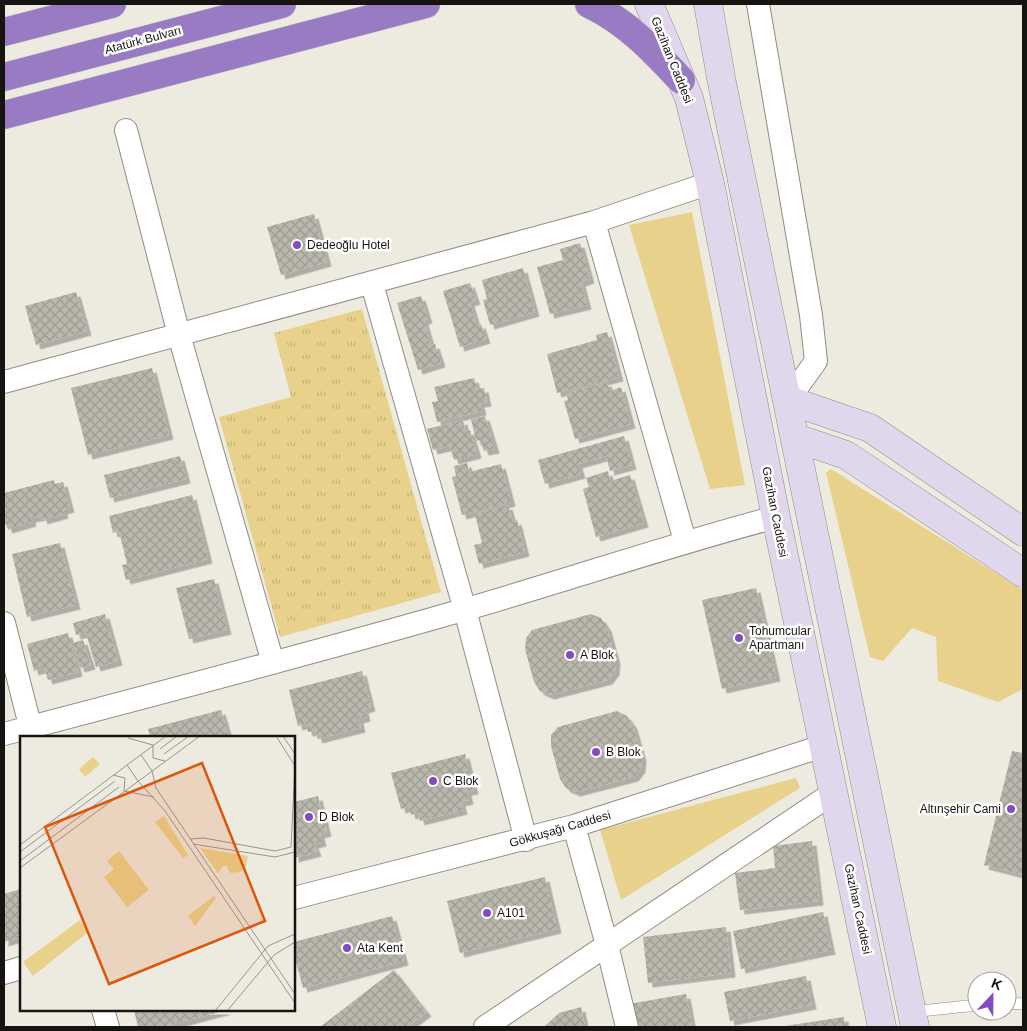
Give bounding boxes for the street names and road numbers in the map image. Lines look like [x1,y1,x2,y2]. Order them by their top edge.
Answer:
street label: Gazihan Caddesi [648,15,696,105]
street label: Atatürk Bulvarı [103,23,183,57]
street label: Gazihan Caddesi [759,465,791,559]
street label: Gökkuşağı Caddesi [508,808,612,850]
street label: Gazihan Caddesi [842,863,874,955]

